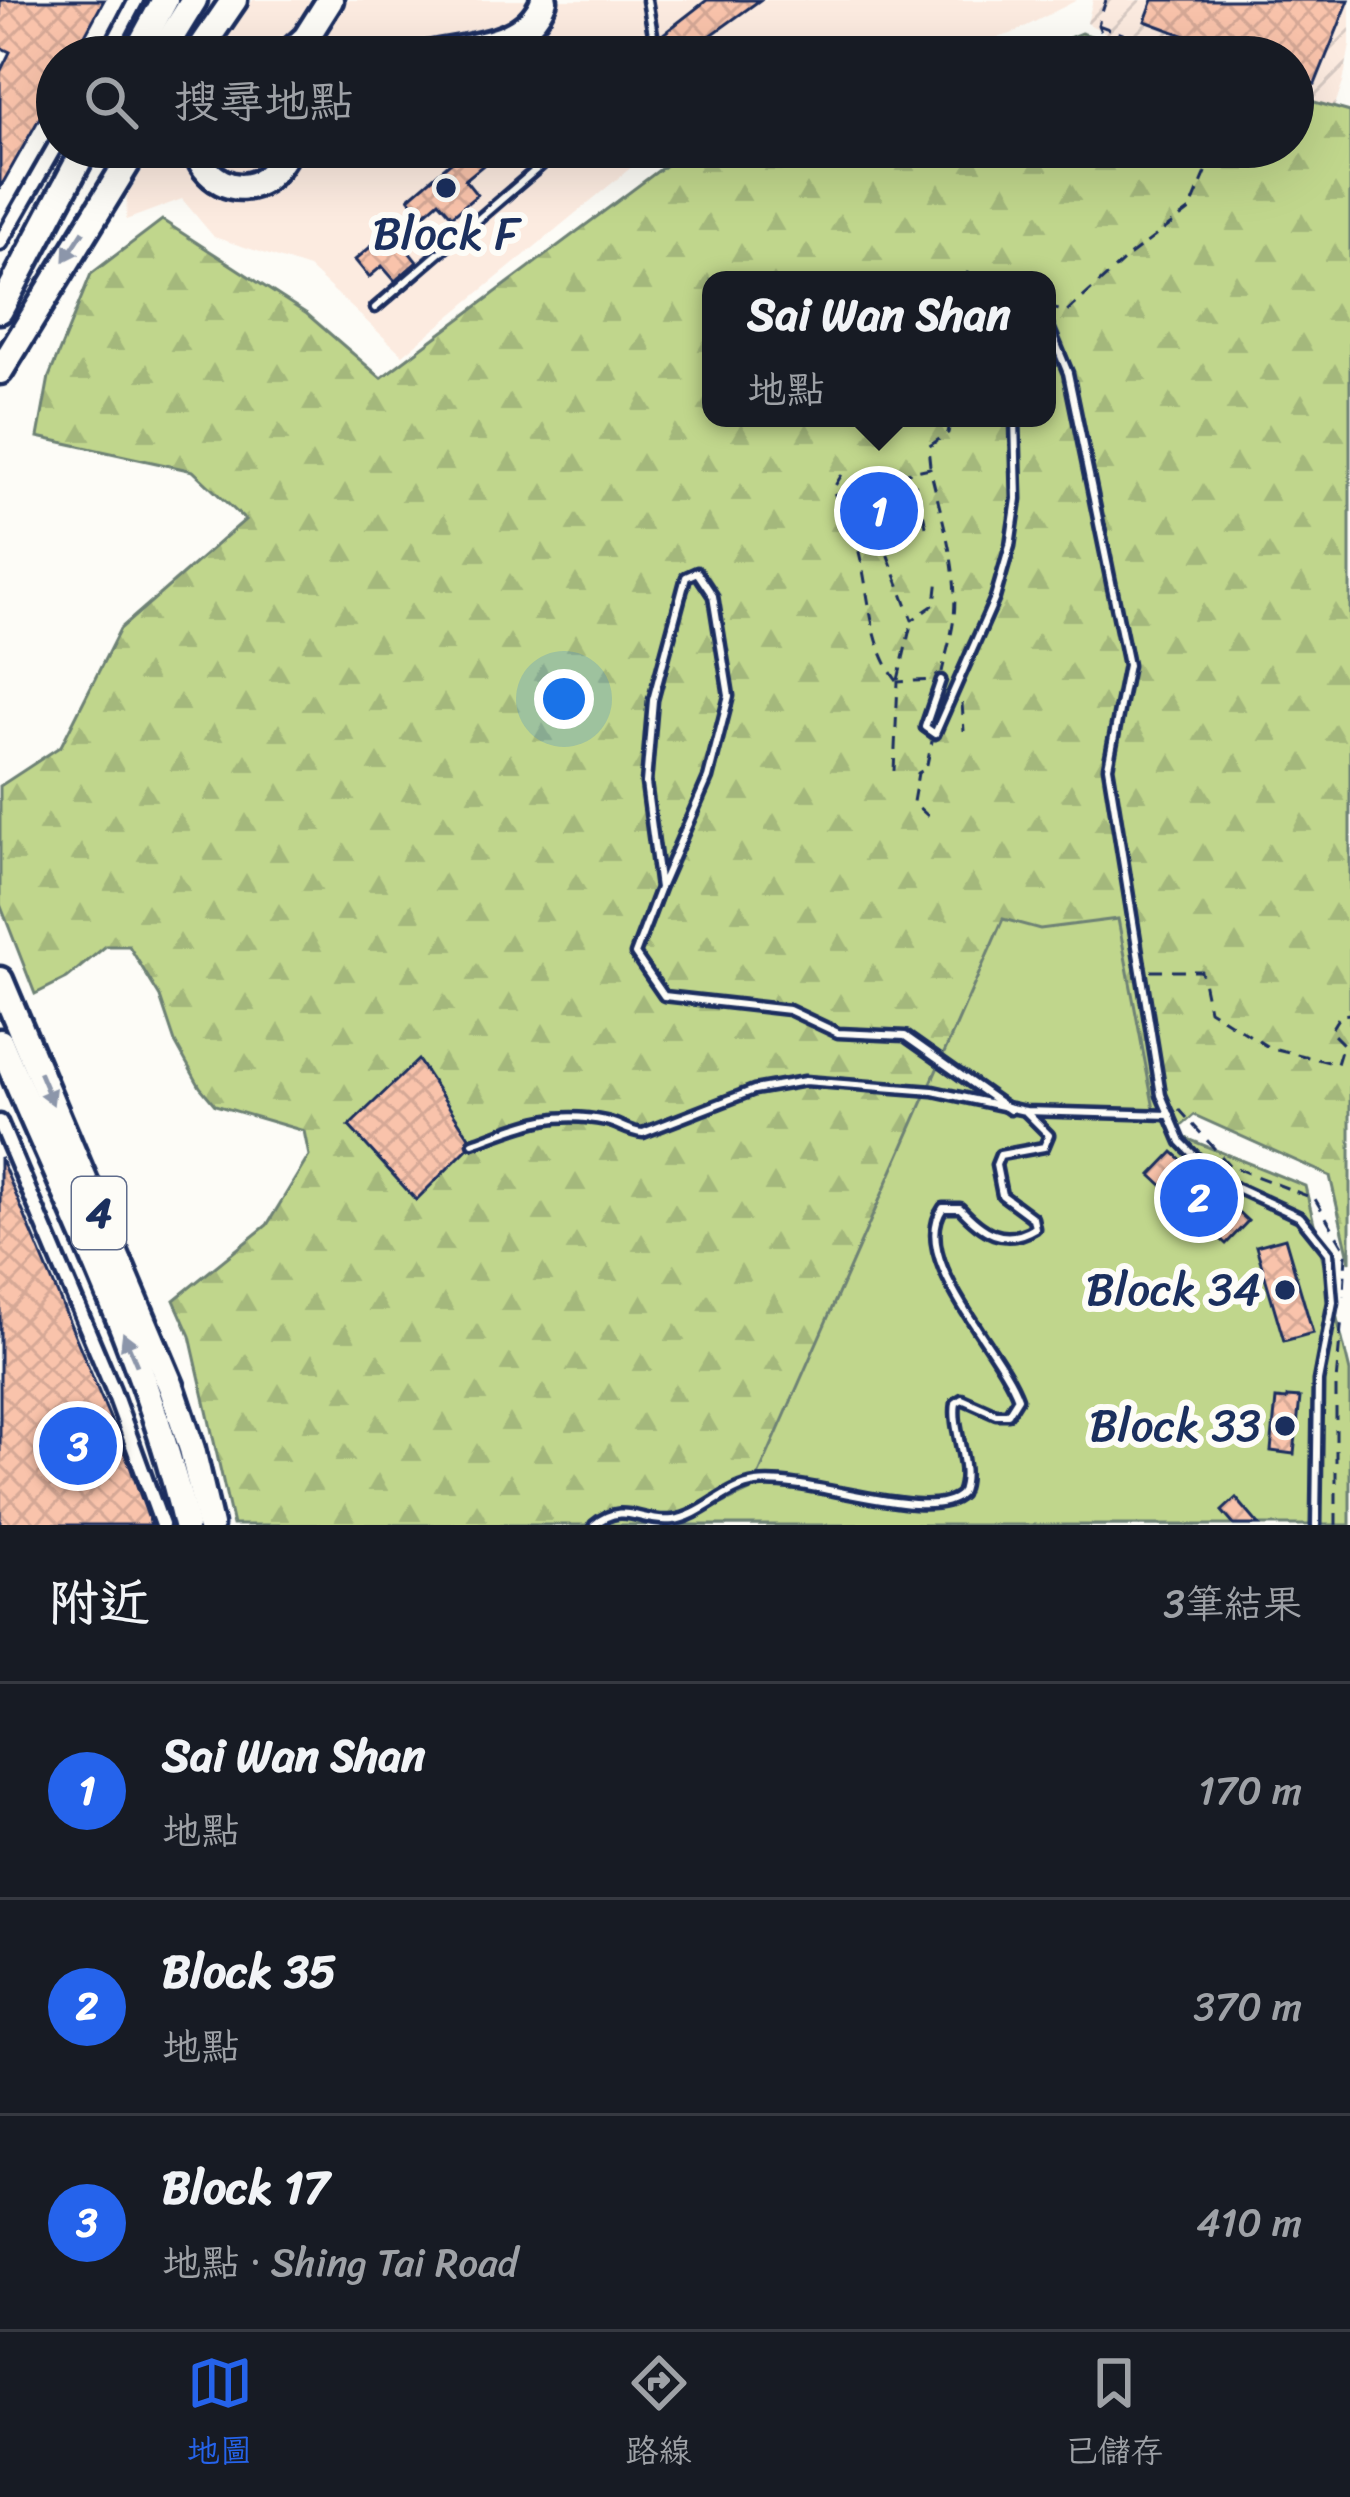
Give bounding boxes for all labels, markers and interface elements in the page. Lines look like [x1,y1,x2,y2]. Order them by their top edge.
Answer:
search box [36,36,1314,168]
text: 搜尋地點 [174,62,354,142]
icon: search [78,69,144,135]
marker: Block F [433,175,459,201]
place label: Block F [373,194,523,274]
one-way arrow [64,229,86,262]
popup [702,271,1056,427]
text: Sai Wan Shan [747,275,1011,355]
text: 地點 [747,355,825,424]
pin: 1 [840,466,918,556]
your location [534,669,594,729]
one-way arrow [36,1071,56,1106]
pin: 2 [1160,1153,1238,1243]
road number: 4 [72,1177,126,1249]
place label: Block 34 [1086,1250,1261,1330]
marker: Block 34 [1272,1277,1298,1303]
one-way arrow [120,1331,139,1367]
place label: Block 33 [1089,1386,1261,1466]
pin: 3 [39,1401,117,1491]
marker: Block 33 [1272,1413,1298,1439]
text: 附近 [48,1558,150,1648]
text: 3筆結果 [1164,1569,1302,1638]
text: Sai Wan Shan [162,1716,425,1796]
text: 1 [79,1756,95,1825]
text: 170 m [1198,1756,1302,1825]
text: 地點 [162,1796,240,1865]
text: Block 35 [162,1932,336,2012]
text: 2 [76,1972,98,2041]
text: 370 m [1194,1972,1302,2041]
text: 地點 [162,2012,240,2081]
text: Block 17 [162,2148,329,2228]
text: 3 [76,2188,98,2257]
text: 410 m [1196,2188,1302,2257]
text: 地點 · Shing Tai Road [162,2228,518,2297]
tab: 地圖 [187,2350,253,2480]
tab: 路線 [626,2350,692,2480]
tab: 已儲存 [1065,2350,1164,2480]

